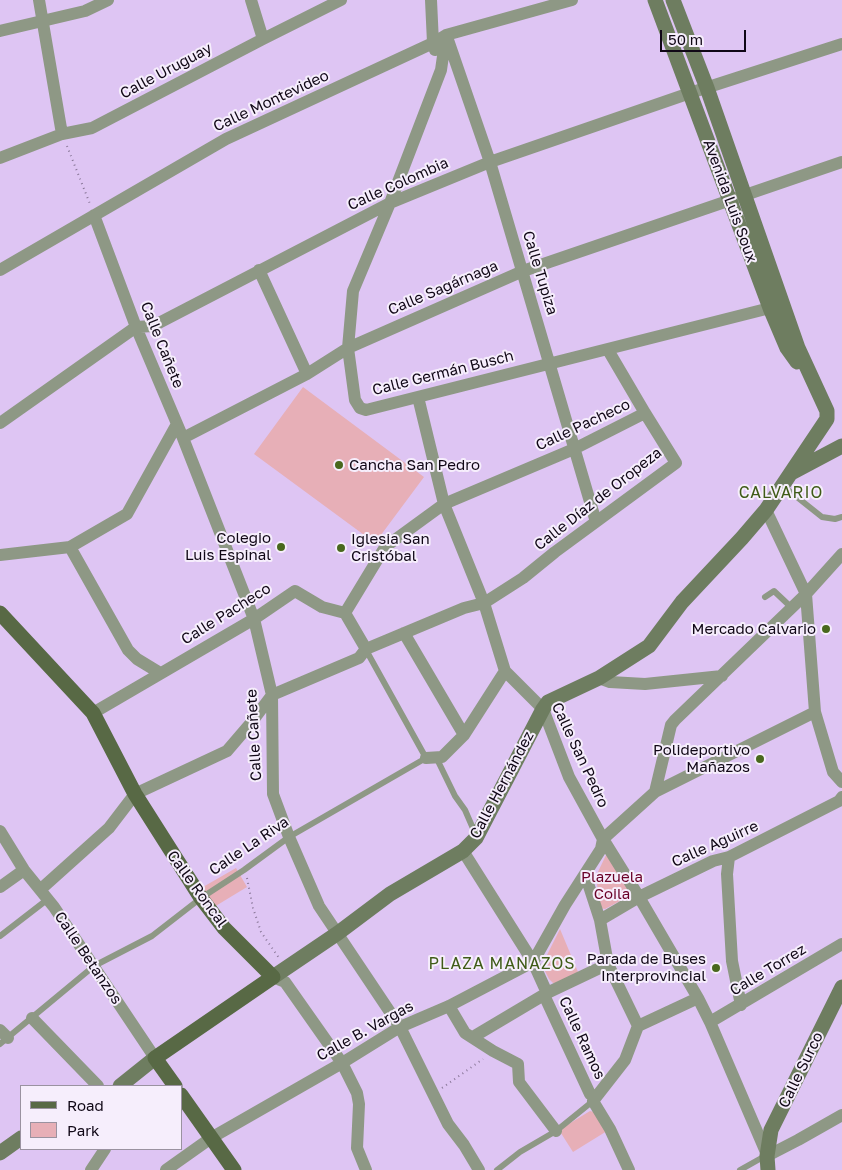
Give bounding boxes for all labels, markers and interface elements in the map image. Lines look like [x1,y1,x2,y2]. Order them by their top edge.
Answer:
scale bar [662,20,748,52]
text: 50 m [668,30,703,48]
street label: Calle Uruguay [117,39,215,103]
street label: Calle Montevideo [210,66,332,136]
street label: Avenida Luis Soux [699,137,761,265]
street label: Calle Colombia [345,154,451,214]
street label: Calle Tupiza [519,229,561,317]
street label: Calle Sagárnaga [385,257,501,319]
street label: Calle Cañete [136,299,188,391]
street label: Calle Germán Busch [371,347,515,399]
street label: Calle Pacheco [533,395,633,455]
street label: Calle Díaz de Oropeza [531,444,665,554]
place label: Cancha San Pedro [349,456,480,474]
marker: Cancha San Pedro [333,459,345,471]
district label: CALVARIO [738,483,824,503]
place label: Colegio Luis Espinal [185,529,271,564]
place label: Iglesia San Cristóbal [351,530,430,565]
marker: Colegio Luis Espinal [275,541,287,553]
marker: Iglesia San Cristóbal [335,542,347,554]
street label: Calle Pacheco [178,579,274,649]
place label: Mercado Calvario [692,620,816,638]
marker: Mercado Calvario [820,623,832,635]
street label: Calle Cañete [243,689,265,781]
street label: Calle San Pedro [548,700,612,810]
street label: Calle Hernández [466,728,538,842]
place label: Polideportivo Mañazos [653,741,750,776]
marker: Polideportivo Mañazos [754,753,766,765]
street label: Calle La Riva [206,813,292,879]
street label: Calle Aguirre [669,817,761,871]
street label: Calle Roncal [163,847,231,931]
park label: Plazuela Coila [581,868,643,903]
street label: Calle Betanzos [50,908,126,1008]
street label: Calle Torrez [727,940,809,1000]
place label: Parada de Buses Interprovincial [587,950,706,985]
district label: PLAZA MANAZOS [427,954,577,974]
marker: Parada de Buses Interprovincial [710,962,722,974]
street label: Calle Ramos [555,994,609,1082]
street label: Calle B. Vargas [314,997,416,1065]
street label: Calle Surco [775,1029,827,1111]
legend [20,1085,182,1150]
text: Road [67,1096,104,1114]
text: Park [67,1121,99,1139]

